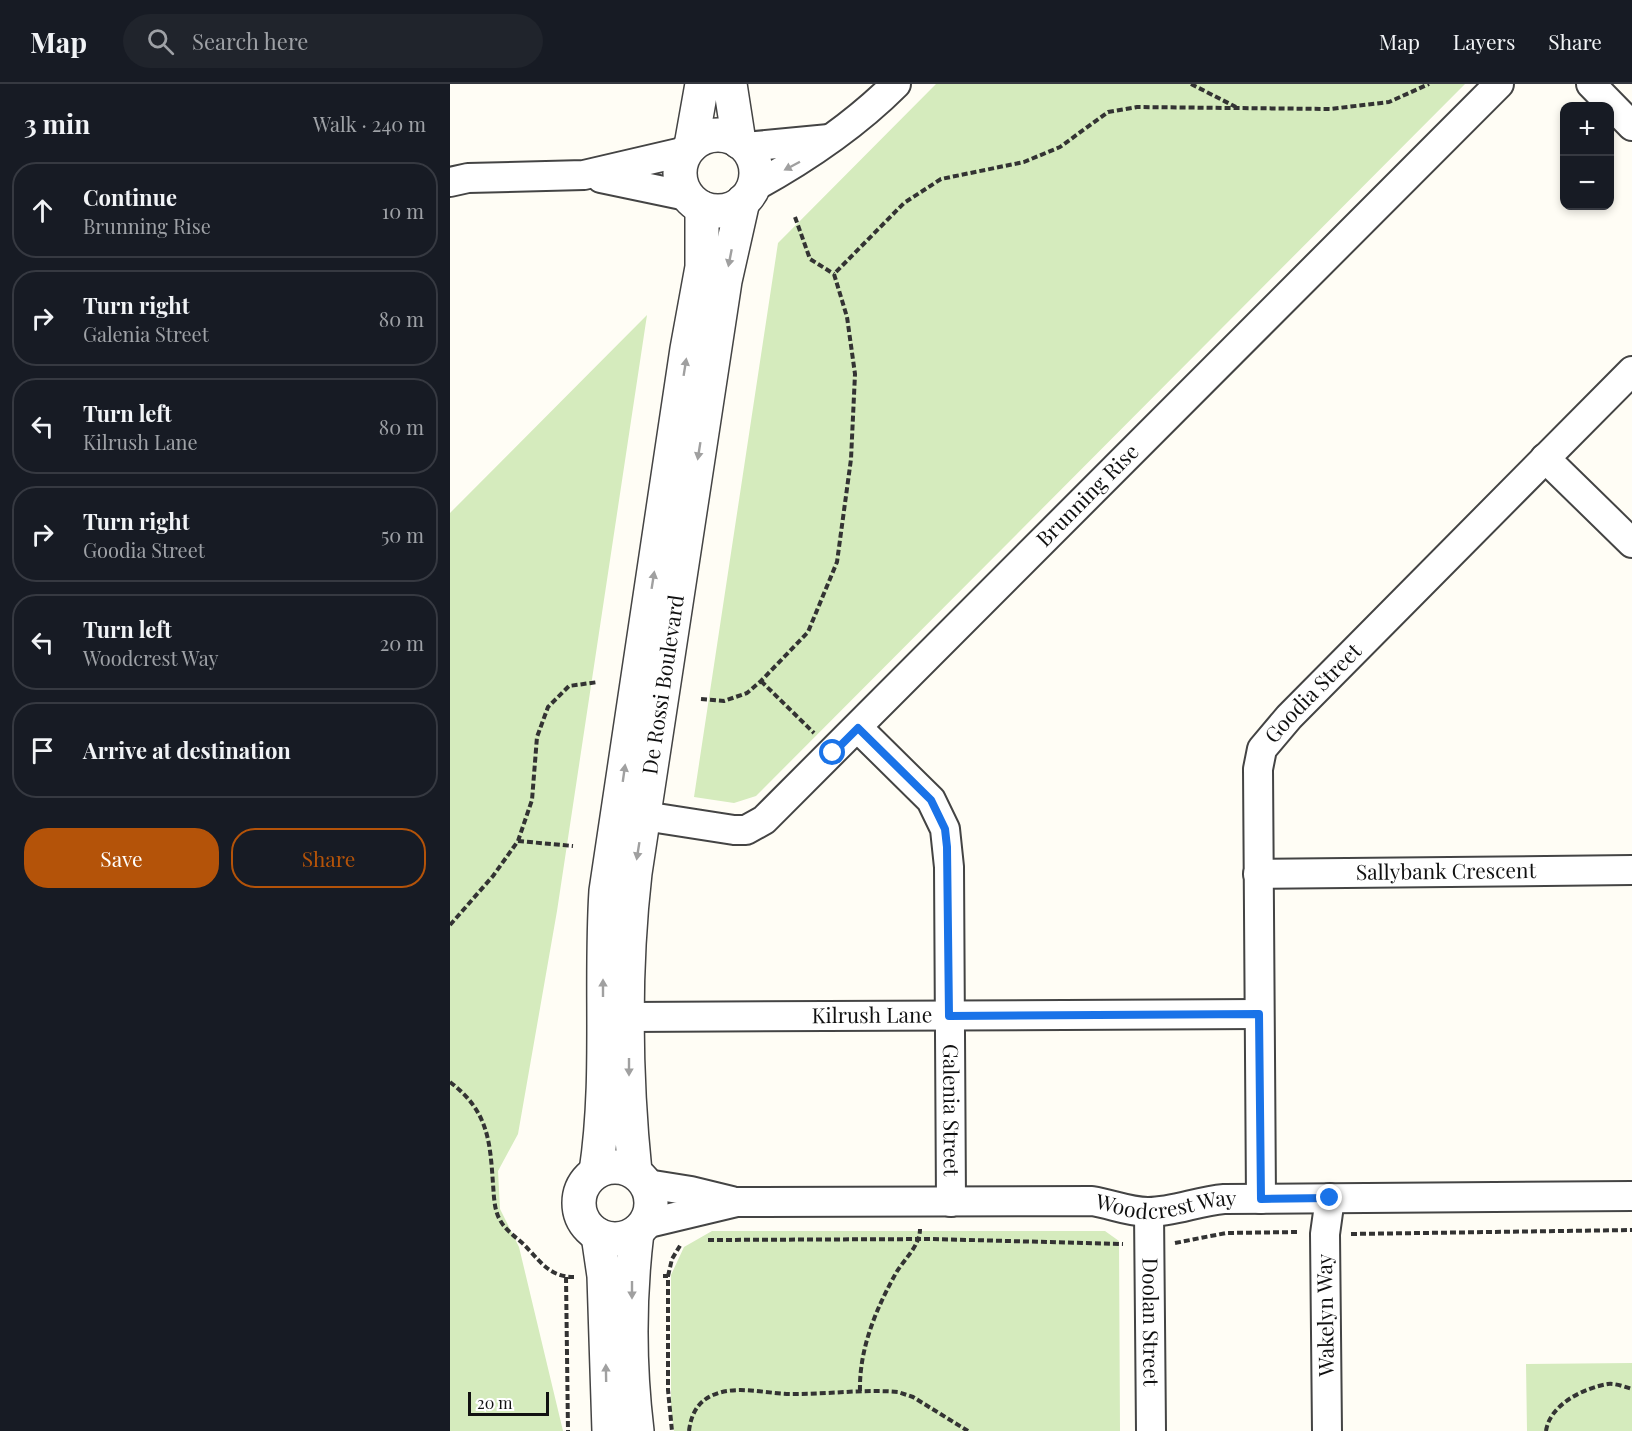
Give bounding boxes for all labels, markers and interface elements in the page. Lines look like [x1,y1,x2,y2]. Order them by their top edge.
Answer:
search box [123,14,543,68]
text: Map [30,23,87,60]
icon: search [144,25,177,58]
text: Search here [192,26,308,56]
text: Map [1379,27,1420,55]
text: Layers [1453,27,1515,55]
text: Share [1548,27,1602,55]
map controls [1560,102,1614,210]
button: + [1560,102,1614,156]
text: 3 min [24,106,90,141]
text: Walk · 240 m [313,110,426,137]
button: − [1560,156,1614,210]
one-way arrow [784,161,801,171]
text: Continue [83,182,177,212]
icon: ahead [26,194,59,227]
text: 10 m [382,197,424,224]
text: Brunning Rise [83,212,211,239]
one-way arrow [725,249,734,268]
text: Turn right [83,290,189,320]
icon: right [26,302,59,335]
text: 80 m [379,305,424,332]
text: Galenia Street [83,320,209,347]
one-way arrow [680,357,689,376]
text: Turn left [83,398,172,428]
icon: left [26,410,59,443]
text: 80 m [379,413,424,440]
text: Kilrush Lane [83,428,198,455]
street label: Brunning Rise [1029,437,1144,552]
one-way arrow [695,441,704,460]
text: Turn right [83,506,189,536]
icon: right [26,518,59,551]
text: 50 m [381,521,424,548]
text: Goodia Street [83,536,205,563]
one-way arrow [648,571,657,590]
street label: De Rossi Boulevard [634,593,689,776]
text: Turn left [83,614,172,644]
icon: left [26,626,59,659]
text: 20 m [380,629,424,656]
street label: Goodia Street [1257,636,1367,748]
text: Woodcrest Way [83,644,219,671]
icon: arrive [26,734,59,767]
text: Arrive at destination [83,735,291,765]
route start [819,739,845,765]
one-way arrow [619,763,628,782]
button: Save [24,828,219,888]
button: Share [231,828,426,888]
one-way arrow [634,842,643,861]
street label: Sallybank Crescent [1356,855,1537,885]
one-way arrow [598,978,608,997]
street label: Kilrush Lane [812,1000,932,1028]
street label: Galenia Street [938,1044,967,1177]
one-way arrow [624,1057,634,1076]
street label: Woodcrest Way [1092,1183,1237,1224]
route end [1316,1184,1342,1210]
street label: Wakelyn Way [1309,1253,1339,1378]
street label: Doolan Street [1137,1257,1167,1387]
one-way arrow [627,1281,637,1300]
one-way arrow [601,1363,611,1382]
scale bar [468,1389,549,1416]
text: 20 m [477,1392,512,1413]

